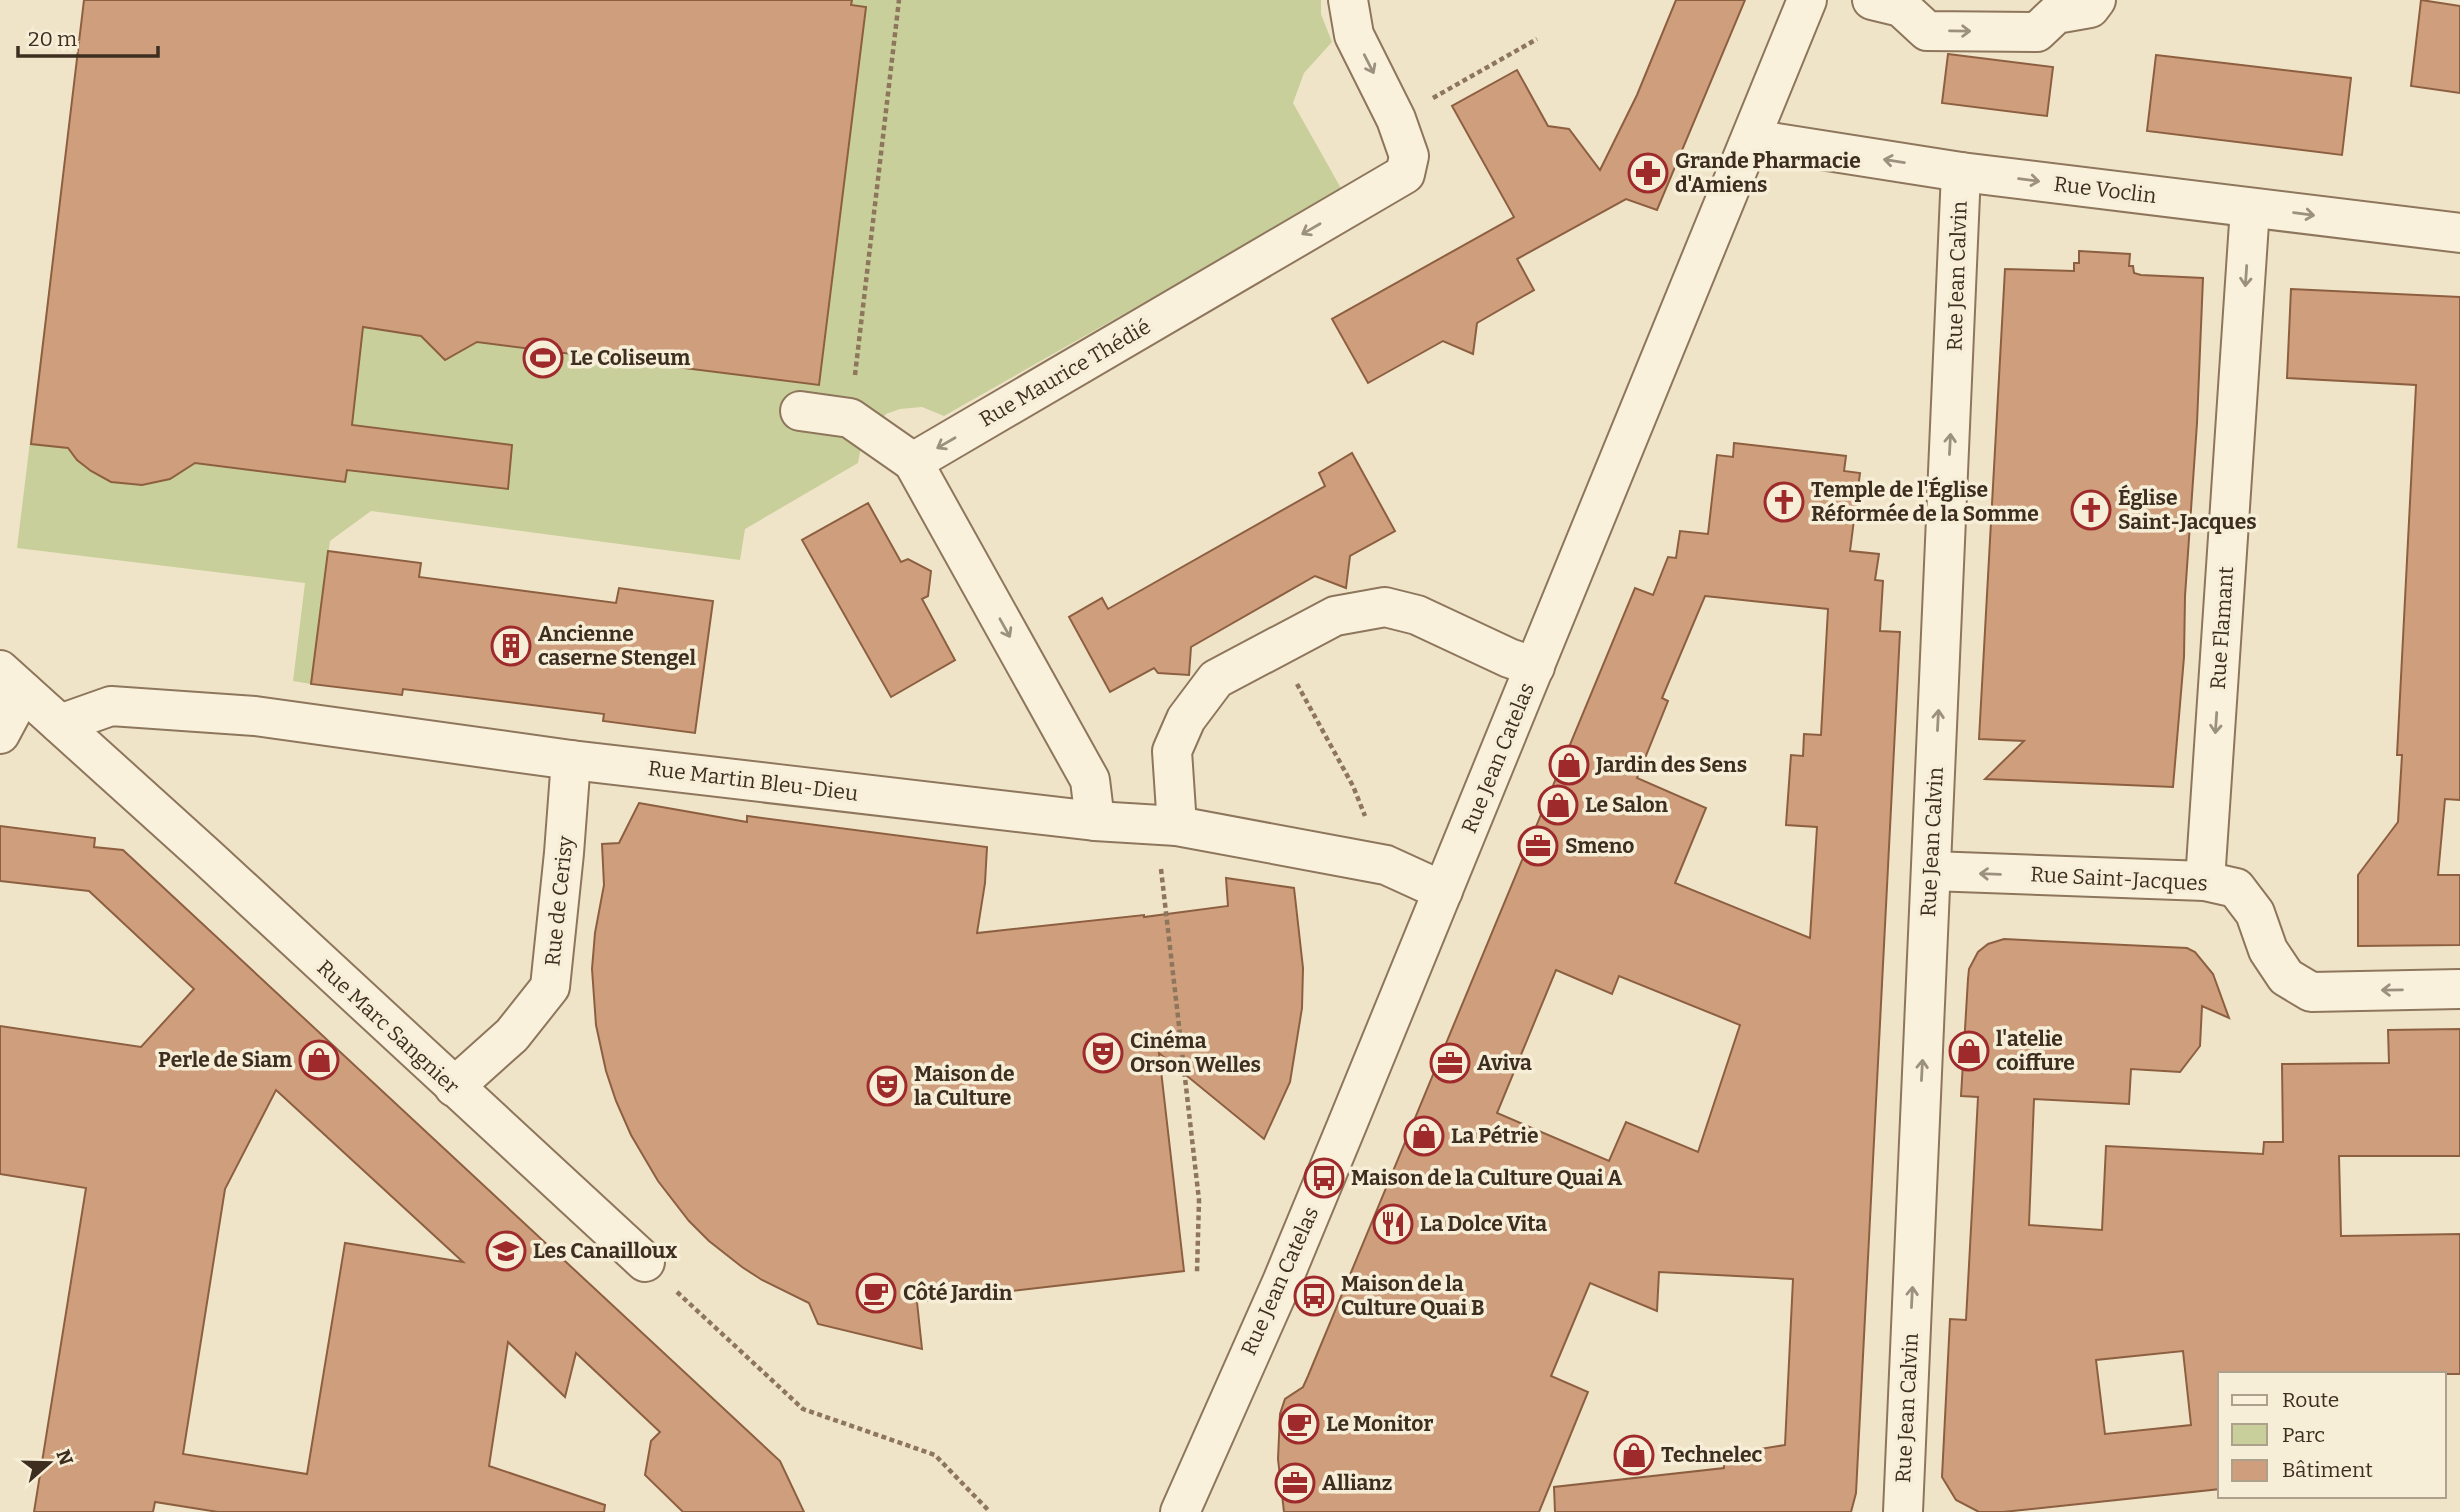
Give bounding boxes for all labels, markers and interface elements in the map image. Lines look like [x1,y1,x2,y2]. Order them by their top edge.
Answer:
scale bar [18,14,158,58]
one-way arrow [1948,24,1971,38]
text: 20 m [28,26,77,52]
one-way arrow [1362,53,1376,74]
place label: Grande Pharmacie d'Amiens [1675,148,1861,198]
pharmacy icon: Grande Pharmacie d'Amiens [1627,152,1669,194]
one-way arrow [1883,154,1906,167]
street label: Rue Voclin [2052,171,2158,209]
one-way arrow [2017,174,2040,187]
street label: Rue Jean Calvin [1941,201,1973,351]
one-way arrow [2292,208,2314,221]
one-way arrow [1302,222,1322,236]
one-way arrow [2239,264,2252,286]
street label: Rue Maurice Thédié [975,313,1155,433]
sports icon: Le Coliseum [522,337,564,379]
place label: Le Coliseum [570,345,690,371]
one-way arrow [1943,433,1956,456]
one-way arrow [936,436,956,450]
place label: Temple de l'Église Réformée de la Somme [1811,476,2039,527]
church icon: Temple de l'Église Réformée de la Somme [1763,481,1805,523]
place label: Église Saint-Jacques [2118,484,2257,535]
church icon: Église Saint-Jacques [2070,489,2112,531]
street label: Rue Flamant [2205,565,2239,690]
one-way arrow [998,617,1012,637]
place label: Ancienne caserne Stengel [538,621,696,671]
building icon: Ancienne caserne Stengel [490,625,532,667]
street label: Rue Jean Catelas [1456,679,1540,837]
one-way arrow [1931,709,1944,732]
one-way arrow [2209,711,2222,733]
shop icon: Jardin des Sens [1548,744,1590,786]
place label: Jardin des Sens [1595,752,1747,778]
street label: Rue Martin Bleu-Dieu [646,755,860,807]
street label: Rue Jean Calvin [1915,766,1949,918]
shop icon: Le Salon [1537,784,1579,826]
place label: Le Salon [1585,792,1669,818]
office icon: Smeno [1517,825,1559,867]
place label: Smeno [1565,833,1634,859]
street label: Rue de Cerisy [539,834,579,967]
street label: Rue Saint-Jacques [2030,861,2208,897]
one-way arrow [1979,867,2002,880]
street label: Rue Marc Sangnier [312,955,464,1099]
one-way arrow [2381,983,2404,997]
place label: l'atelie coiffure [1996,1026,2075,1076]
place label: Cinéma Orson Welles [1130,1028,1261,1078]
shop icon: l'atelie coiffure [1948,1030,1990,1072]
theatre icon: Cinéma Orson Welles [1082,1032,1124,1074]
shop icon: Perle de Siam [298,1039,340,1081]
office icon: Aviva [1429,1042,1471,1084]
place label: Perle de Siam [158,1047,292,1073]
place label: Aviva [1477,1050,1532,1076]
one-way arrow [1916,1058,1929,1081]
place label: Maison de la Culture [914,1061,1015,1111]
theatre icon: Maison de la Culture [866,1065,908,1107]
shop icon: La Pétrie [1403,1115,1445,1157]
place label: La Pétrie [1451,1123,1539,1149]
bus stop icon: Maison de la Culture Quai A [1303,1157,1345,1199]
place label: Maison de la Culture Quai A [1351,1165,1622,1191]
street label: Rue Jean Catelas [1236,1203,1324,1359]
restaurant icon: La Dolce Vita [1372,1203,1414,1245]
place label: La Dolce Vita [1420,1211,1547,1237]
school or university icon: Les Canailloux [485,1230,527,1272]
place label: Les Canailloux [533,1238,677,1264]
place label: Maison de la Culture Quai B [1341,1271,1485,1321]
cafe icon: Côté Jardin [855,1272,897,1314]
bus stop icon: Maison de la Culture Quai B [1293,1275,1335,1317]
place label: Côté Jardin [903,1280,1013,1306]
one-way arrow [1906,1286,1919,1309]
street label: Rue Jean Calvin [1890,1332,1924,1484]
legend [2218,1372,2446,1498]
text: Route [2282,1387,2339,1413]
cafe icon: Le Monitor [1278,1403,1320,1445]
place label: Le Monitor [1326,1411,1433,1437]
text: Parc [2282,1422,2325,1448]
north arrow [14,1428,84,1498]
shop icon: Technelec [1613,1434,1655,1476]
place label: Technelec [1661,1442,1763,1468]
text: N [51,1447,78,1468]
text: Bâtiment [2282,1457,2373,1483]
office icon: Allianz [1274,1462,1316,1504]
place label: Allianz [1322,1470,1392,1496]

